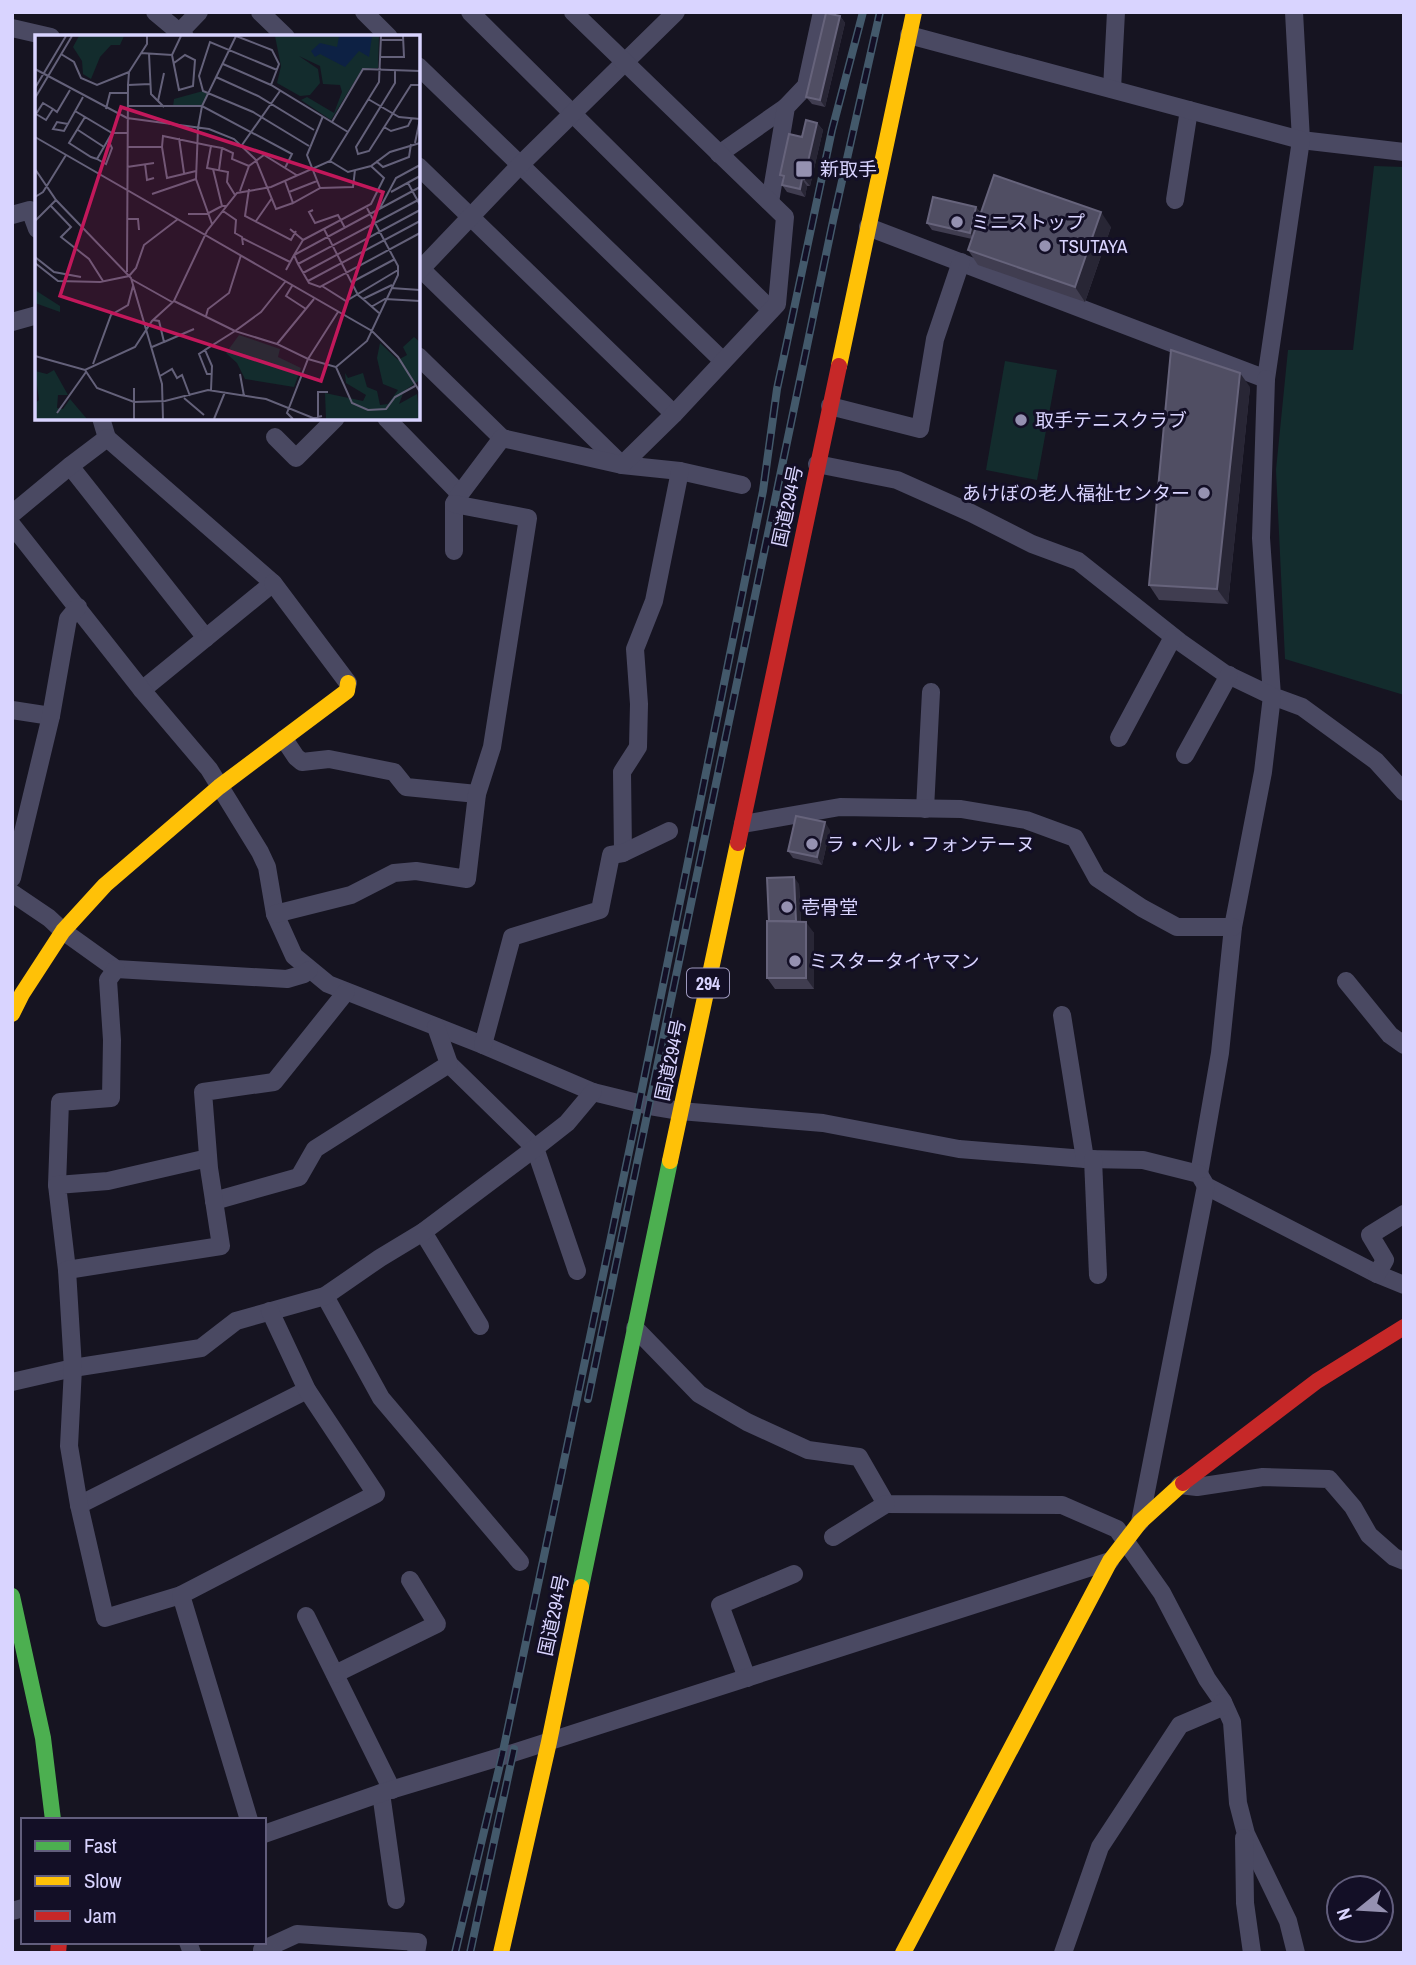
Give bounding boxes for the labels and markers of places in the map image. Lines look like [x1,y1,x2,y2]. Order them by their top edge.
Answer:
place label: 新取手 [820,156,877,182]
marker: 新取手 [794,159,814,179]
place label: ミニストップ [971,209,1085,235]
marker: ミニストップ [949,214,965,230]
place label: TSUTAYA [1059,233,1128,259]
marker: TSUTAYA [1037,238,1053,254]
place label: 取手テニスクラブ [1035,407,1187,433]
marker: 取手テニスクラブ [1013,412,1029,428]
place label: あけぼの老人福祉センター [962,480,1190,506]
marker: あけぼの老人福祉センター [1196,485,1212,501]
place label: ラ・ベル・フォンテーヌ [826,831,1035,857]
marker: ラ・ベル・フォンテーヌ [804,836,820,852]
place label: 壱骨堂 [801,894,858,920]
marker: 壱骨堂 [779,899,795,915]
place label: ミスタータイヤマン [809,948,979,974]
marker: ミスタータイヤマン [787,953,803,969]

